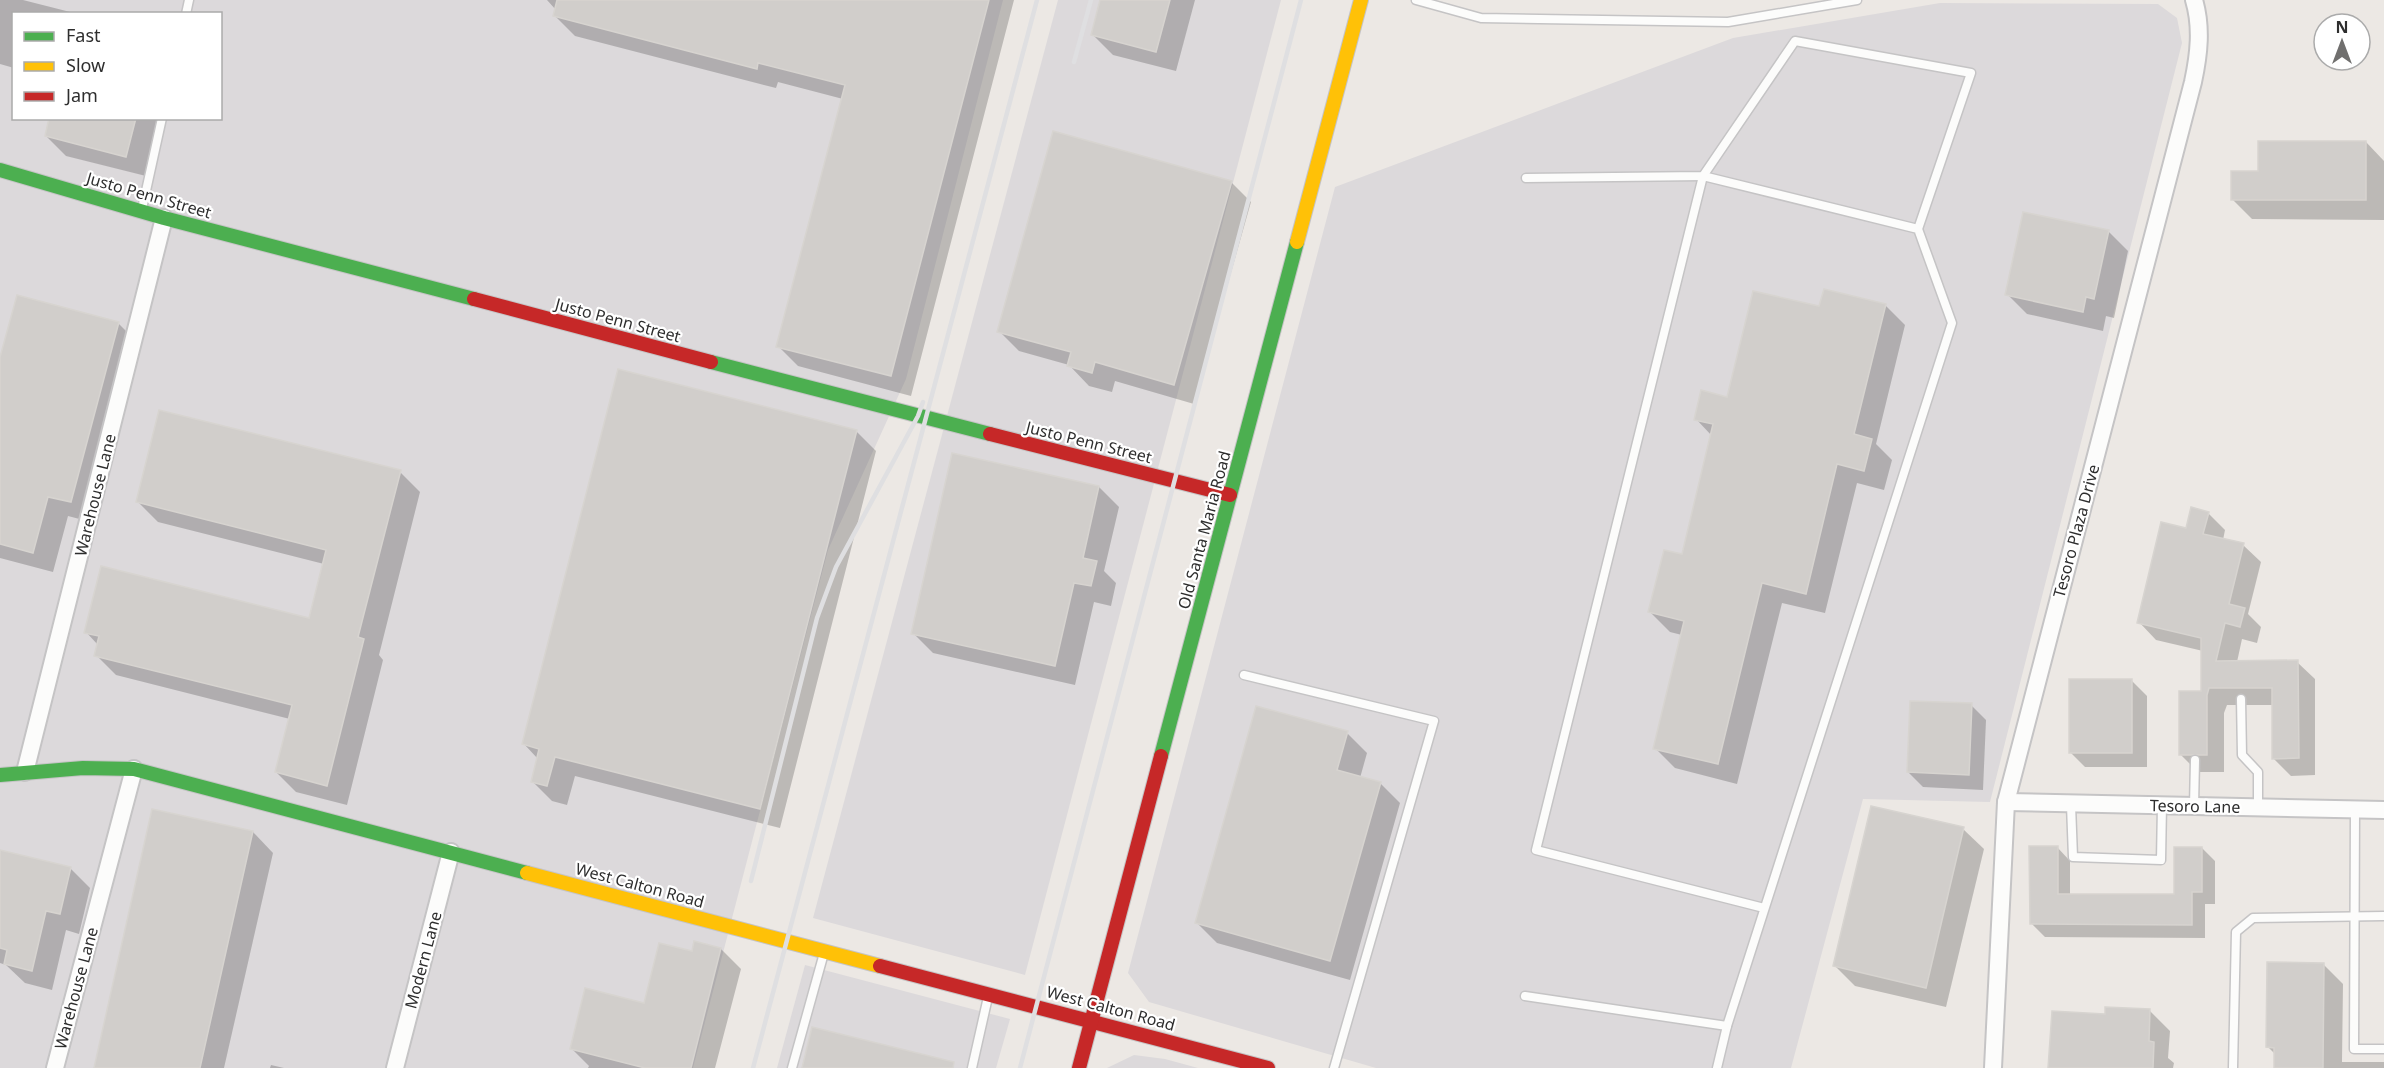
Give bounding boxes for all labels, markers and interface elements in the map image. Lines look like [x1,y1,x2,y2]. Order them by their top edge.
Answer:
legend [12,12,222,120]
north arrow [2312,12,2372,72]
text: N [2335,16,2349,38]
text: Fast [66,23,101,47]
text: Slow [66,53,105,77]
text: Jam [64,83,98,107]
street label: Justo Penn Street [82,166,214,223]
street label: Justo Penn Street [551,292,683,347]
street label: Justo Penn Street [1022,415,1154,468]
street label: Warehouse Lane [69,431,121,559]
street label: Old Santa Maria Road [1172,448,1236,612]
street label: Tesoro Plaza Drive [2048,462,2104,600]
street label: Tesoro Lane [2150,794,2240,818]
street label: West Calton Road [573,857,707,913]
street label: Modern Lane [399,909,447,1011]
street label: Warehouse Lane [49,925,103,1051]
street label: West Calton Road [1044,980,1178,1036]

